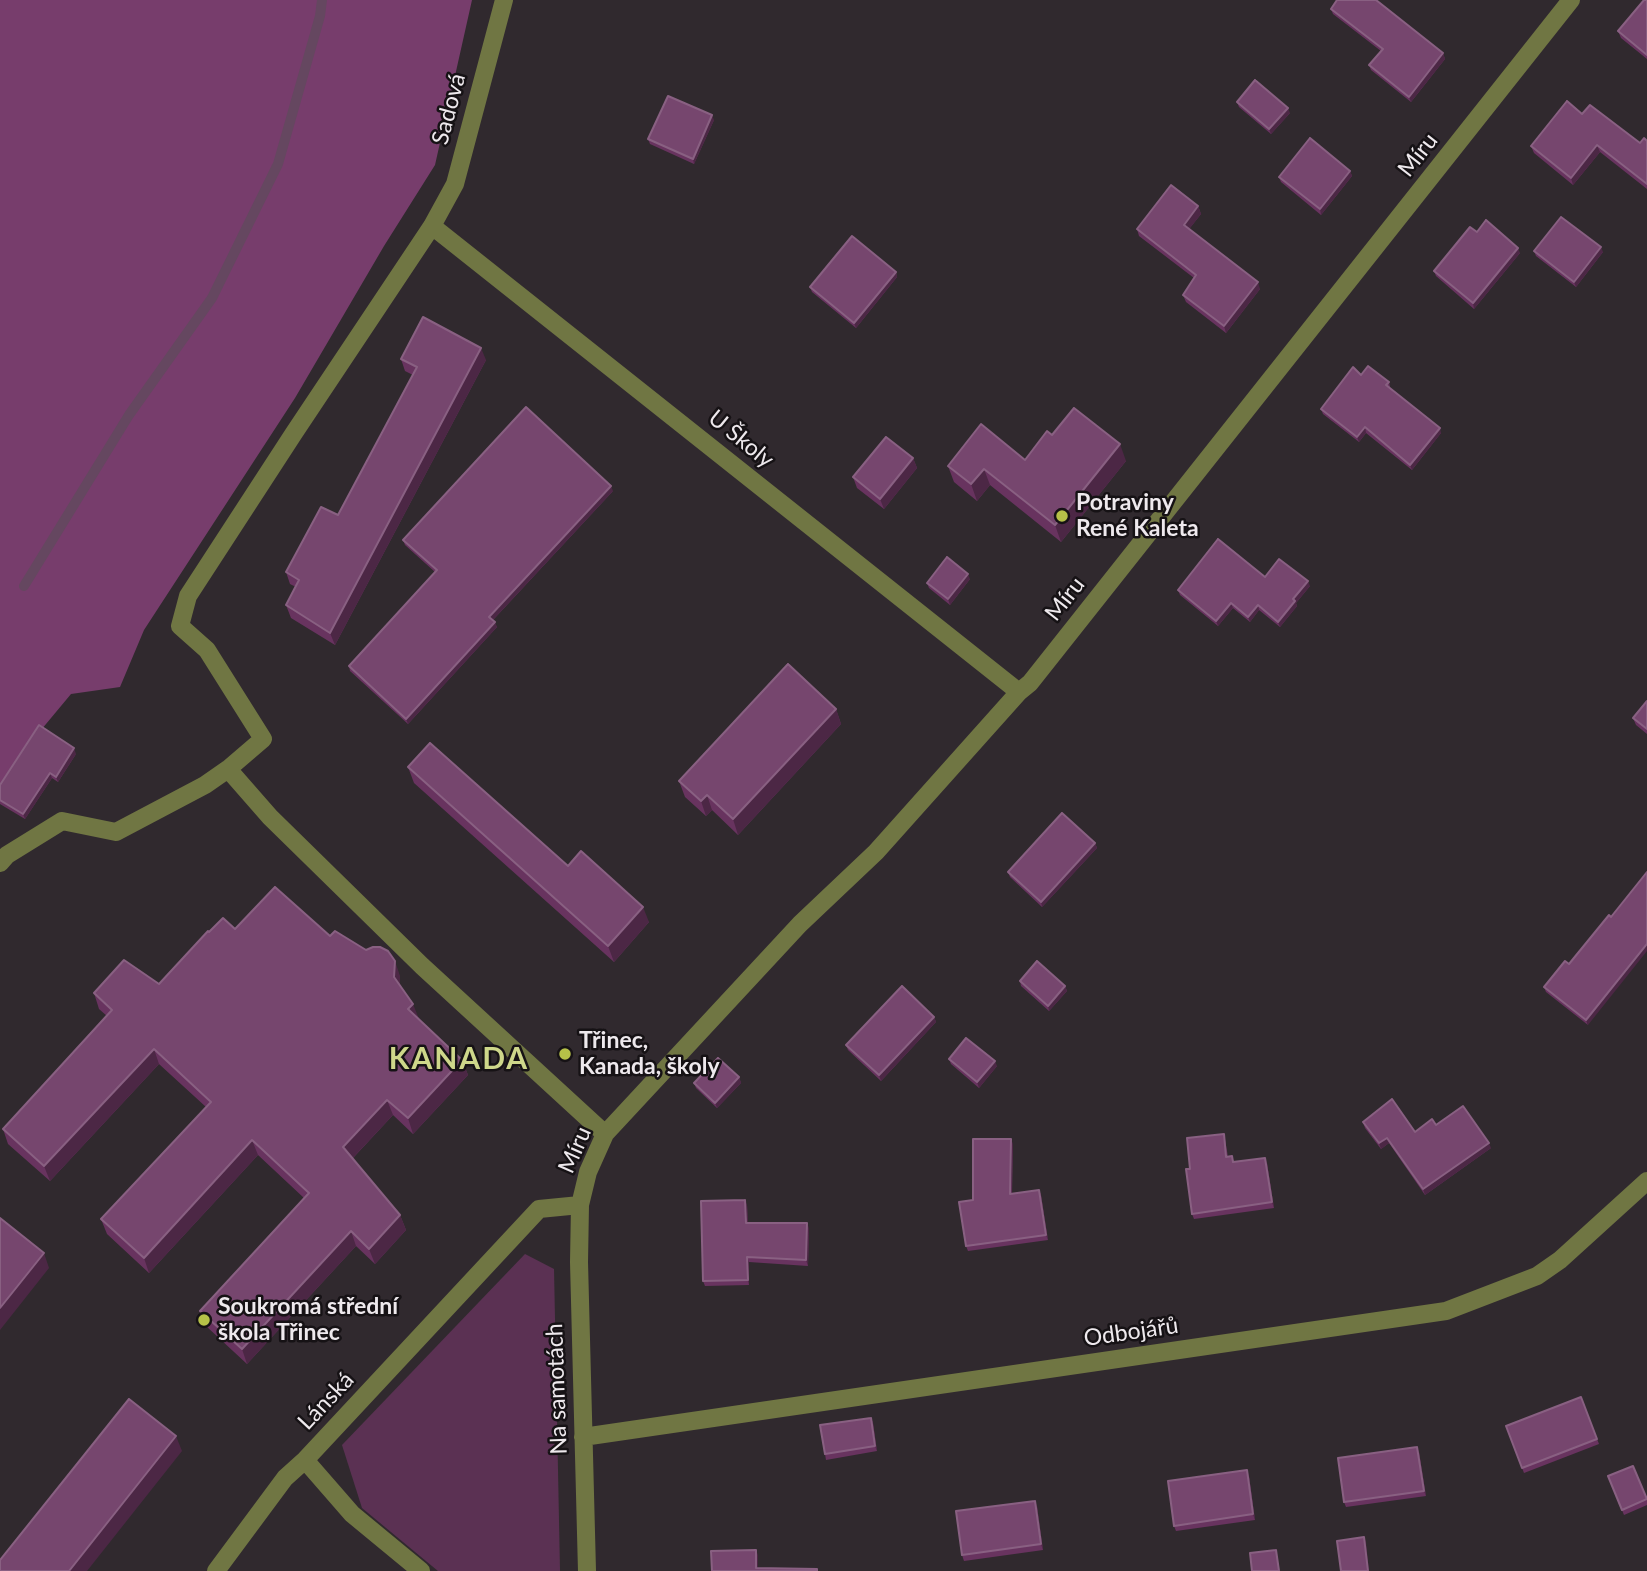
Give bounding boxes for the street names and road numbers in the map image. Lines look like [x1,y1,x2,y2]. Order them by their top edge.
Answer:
street label: Sadová [426,70,472,148]
street label: Míru [1392,128,1444,182]
street label: U Školy [703,404,779,474]
street label: Míru [1039,572,1091,626]
street label: Míru [553,1123,597,1177]
street label: Odbojářů [1082,1312,1180,1352]
street label: Na samotách [541,1323,573,1455]
street label: Lánská [292,1366,360,1436]

